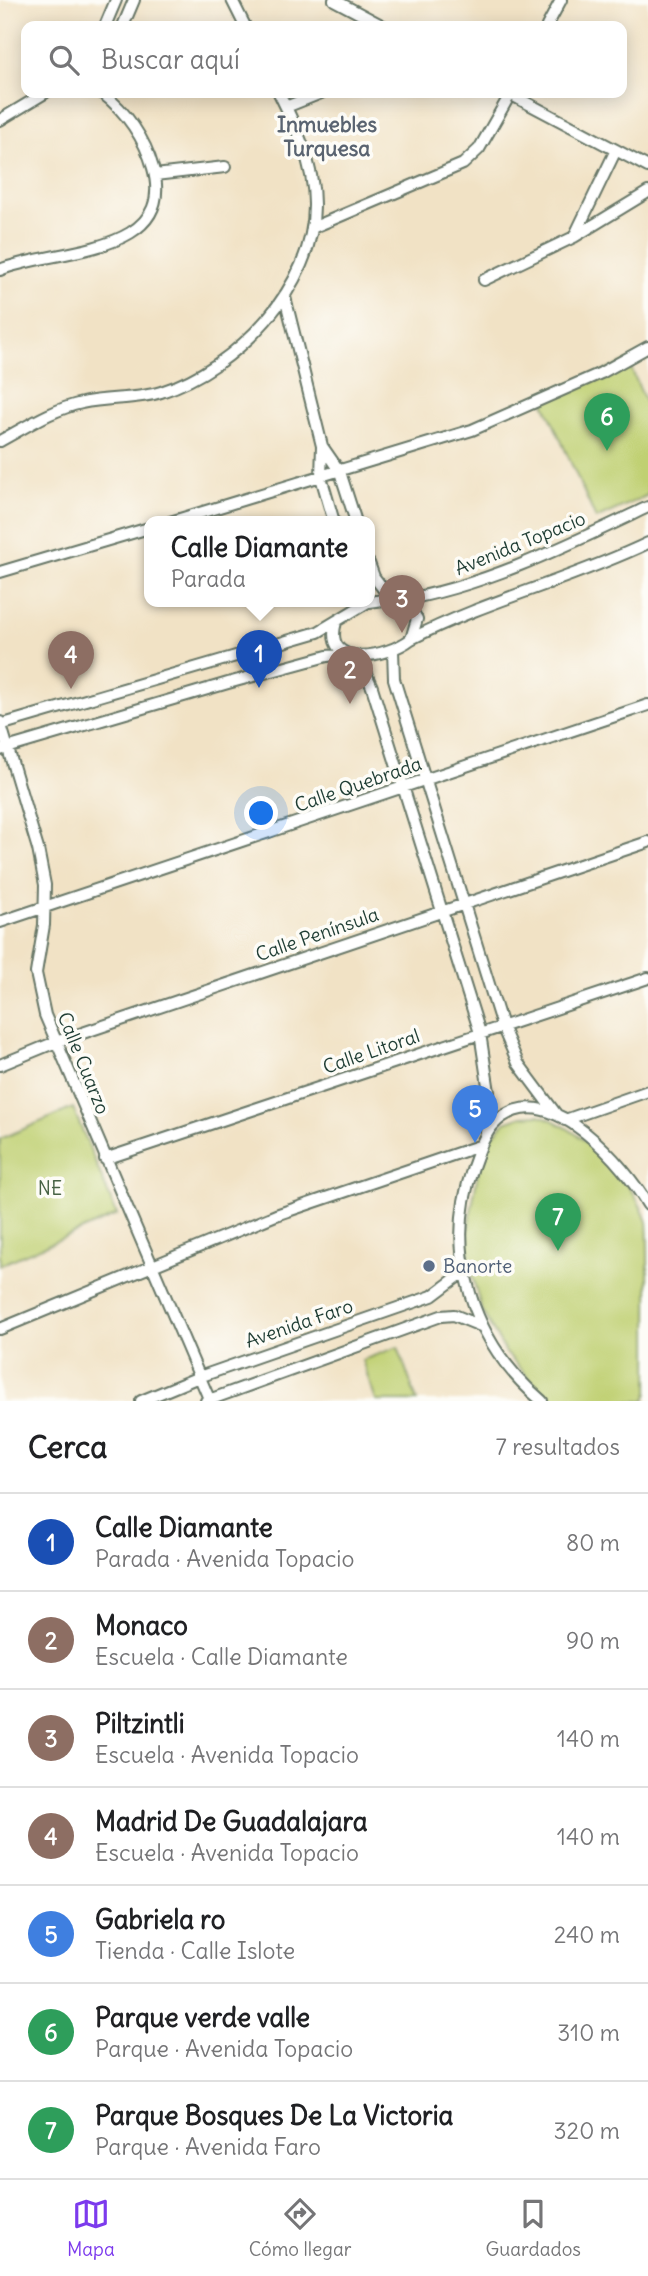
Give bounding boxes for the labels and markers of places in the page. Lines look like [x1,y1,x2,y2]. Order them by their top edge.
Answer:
pin: 6 [584,393,630,451]
pin: 3 [379,575,425,633]
pin: 1 [236,630,282,688]
pin: 4 [48,631,94,689]
pin: 2 [327,646,373,704]
pin: 5 [452,1085,498,1143]
pin: 7 [535,1193,581,1251]
place label: Banorte [443,1254,512,1278]
marker: Banorte [421,1258,437,1274]

